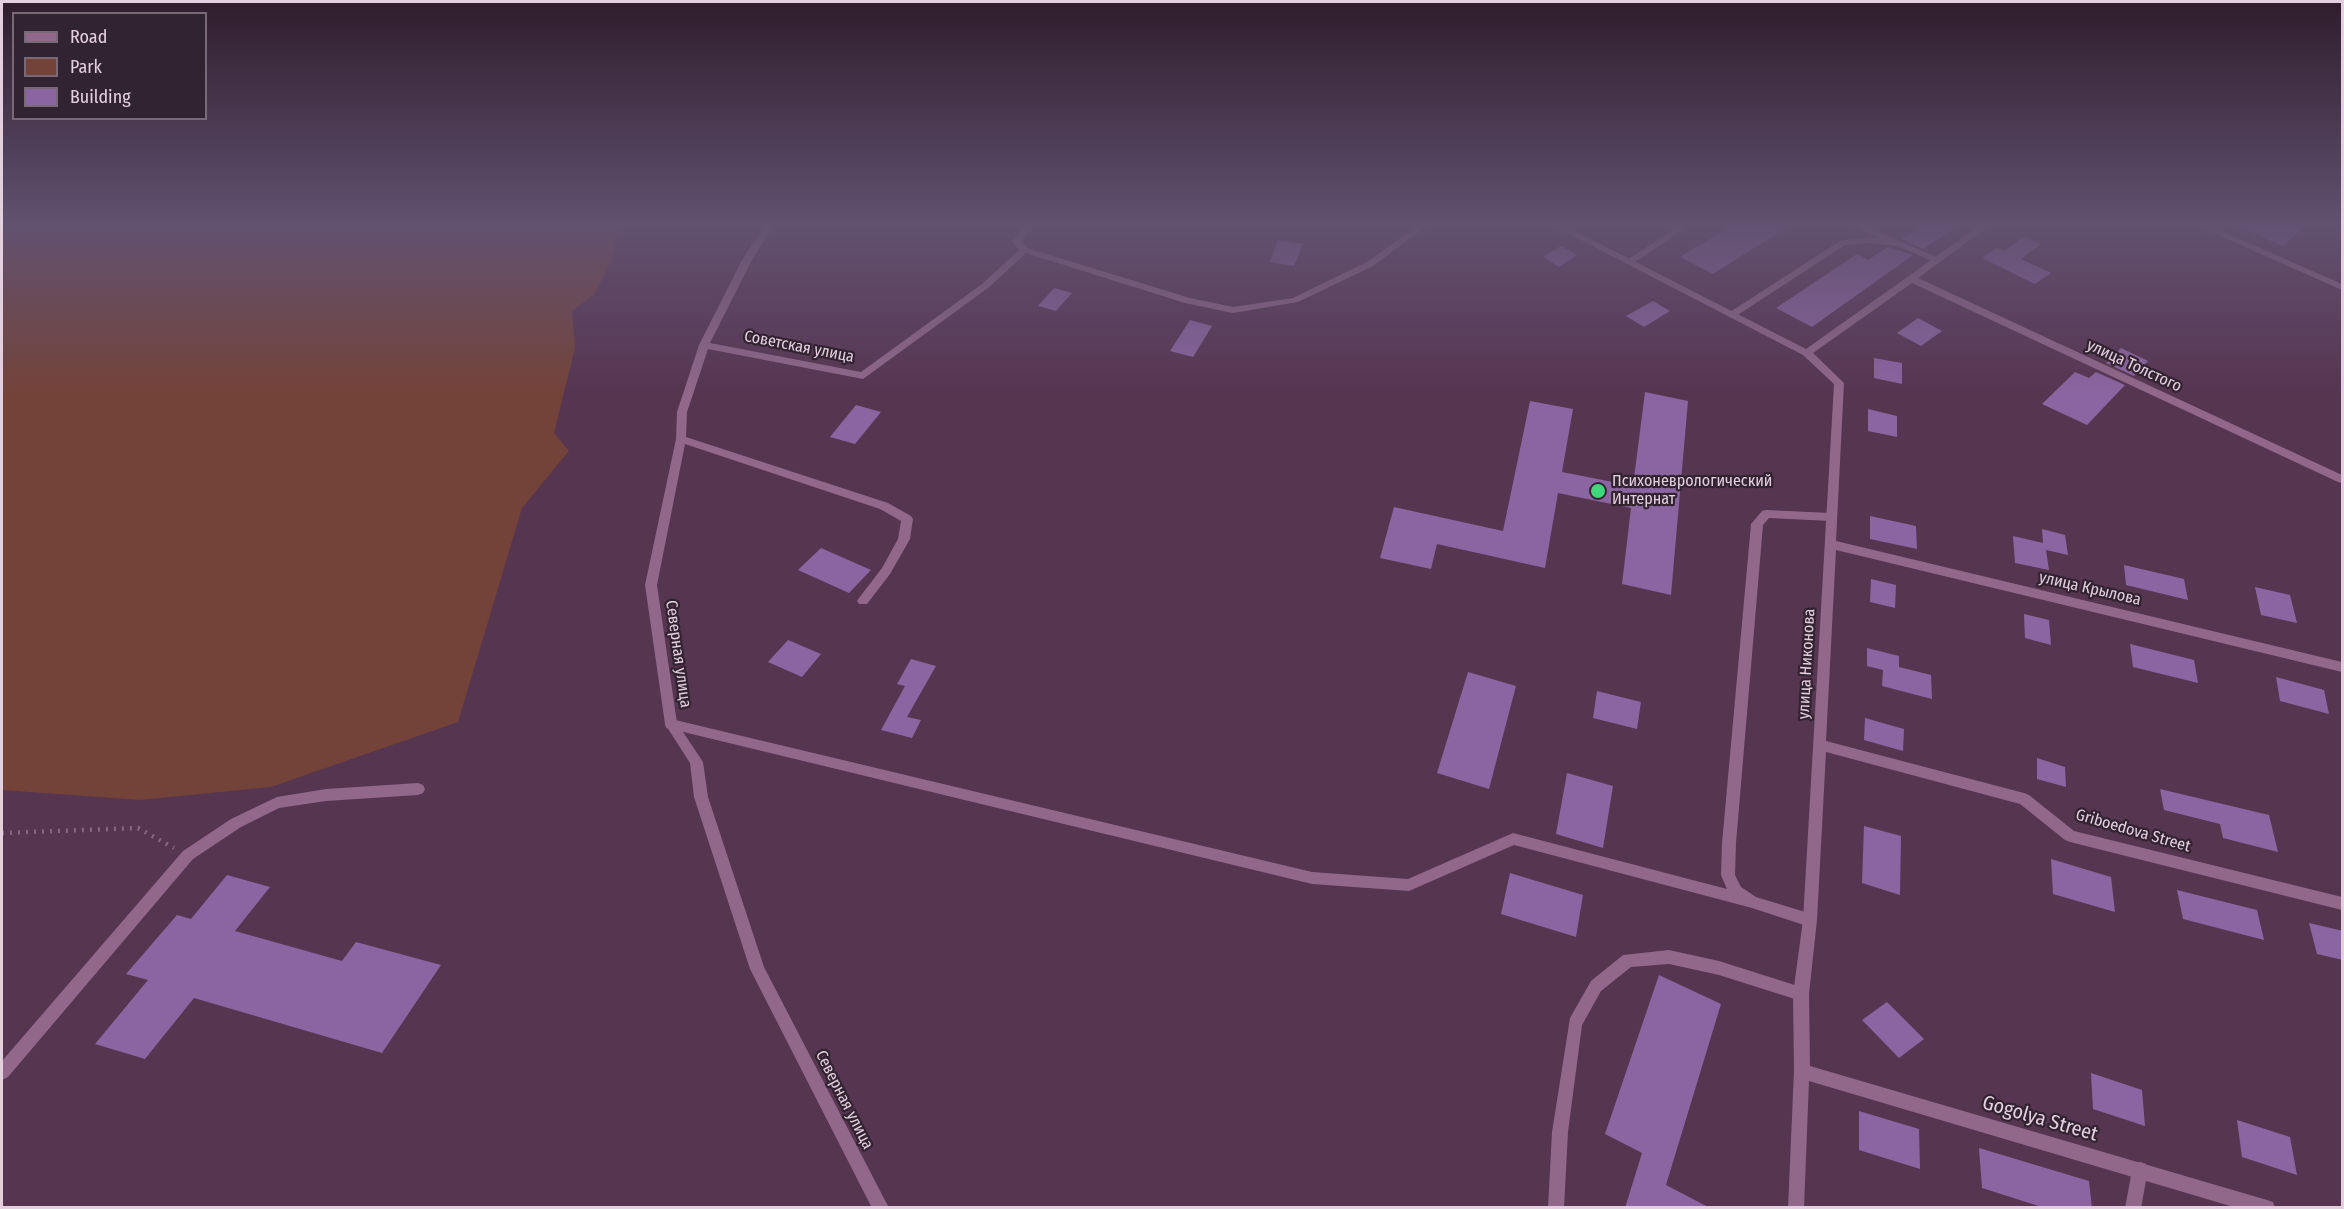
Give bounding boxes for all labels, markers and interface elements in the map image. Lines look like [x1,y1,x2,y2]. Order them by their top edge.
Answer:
legend [12,12,207,120]
text: Road [70,26,107,48]
text: Park [70,56,102,78]
text: Building [70,86,131,108]
street label: Советская улица [742,327,856,367]
street label: улица Толстого [2084,336,2184,396]
place label: Психоневрологический Интернат [1612,472,1772,510]
marker: Психоневрологический Интернат [1589,482,1607,500]
street label: улица Крылова [2037,568,2143,610]
street label: Северная улица [661,599,695,709]
street label: улица Никонова [1795,608,1819,720]
street label: Griboedova Street [2073,805,2193,857]
street label: Северная улица [811,1047,877,1153]
street label: Gogolya Street [1980,1091,2100,1147]

